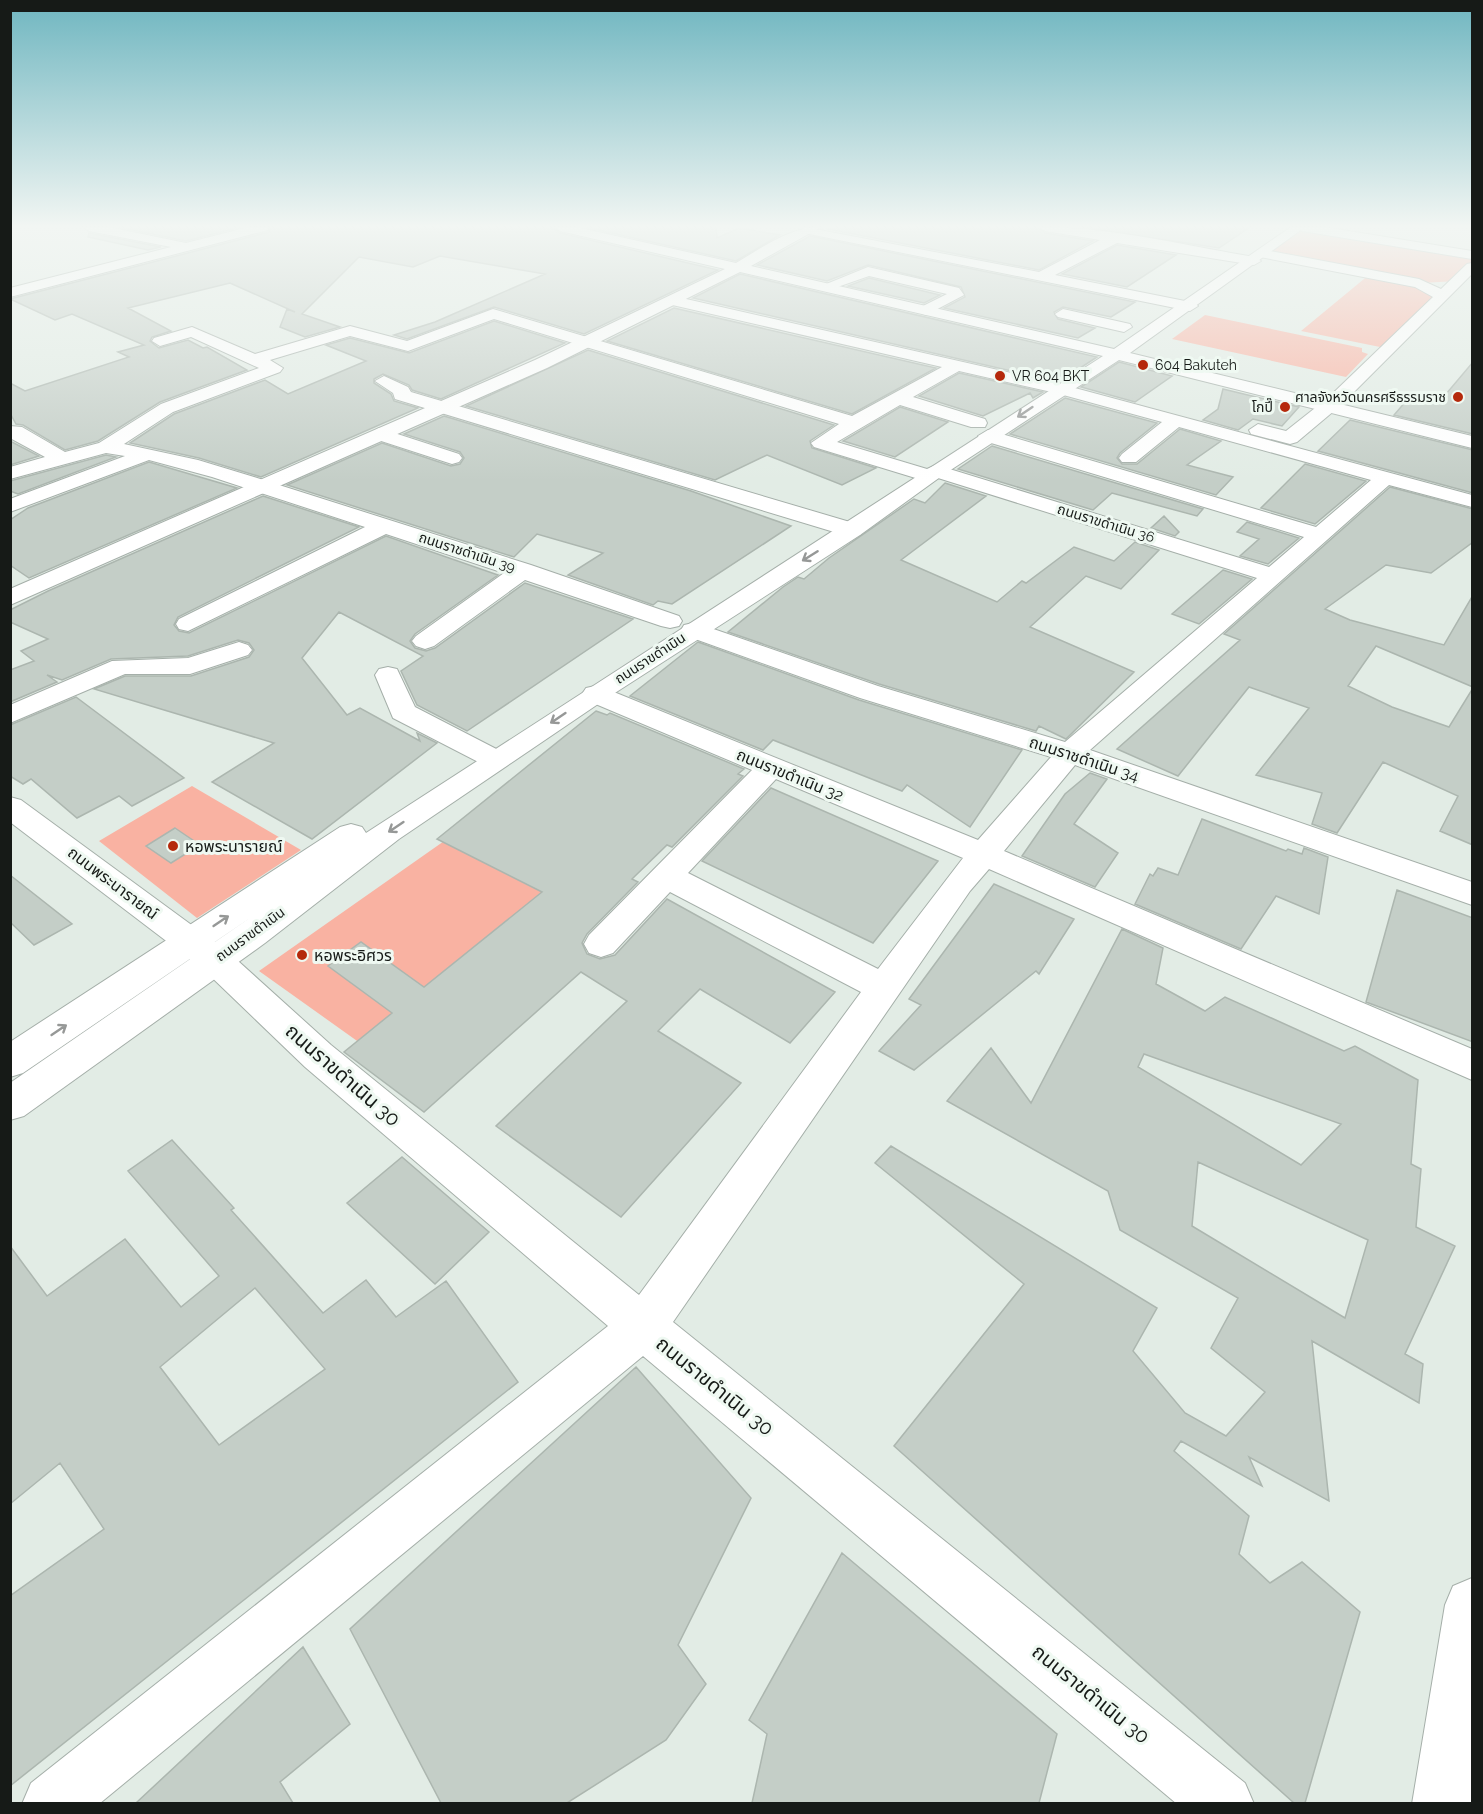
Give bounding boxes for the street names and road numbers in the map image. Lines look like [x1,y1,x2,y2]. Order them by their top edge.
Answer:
street label: ถนนราขดำเนิน 36 [1055,501,1157,545]
street label: ถนนราชดำเนิน 39 [417,529,517,575]
street label: ถนนราขดำเนิน [612,629,688,687]
street label: ถนนราชดำเนิน 34 [1027,732,1142,786]
street label: ถนนราขดำเนิน 32 [734,745,846,805]
street label: ถนนพระนารายณ์ [64,843,162,923]
street label: ถนนราขดำเนิน [212,904,288,964]
street label: ถนนราขดำเนิน 30 [281,1019,405,1131]
street label: ถนนราขดำเนิน 30 [651,1331,779,1441]
street label: ถนนราขดำเนิน 30 [1027,1639,1155,1749]

